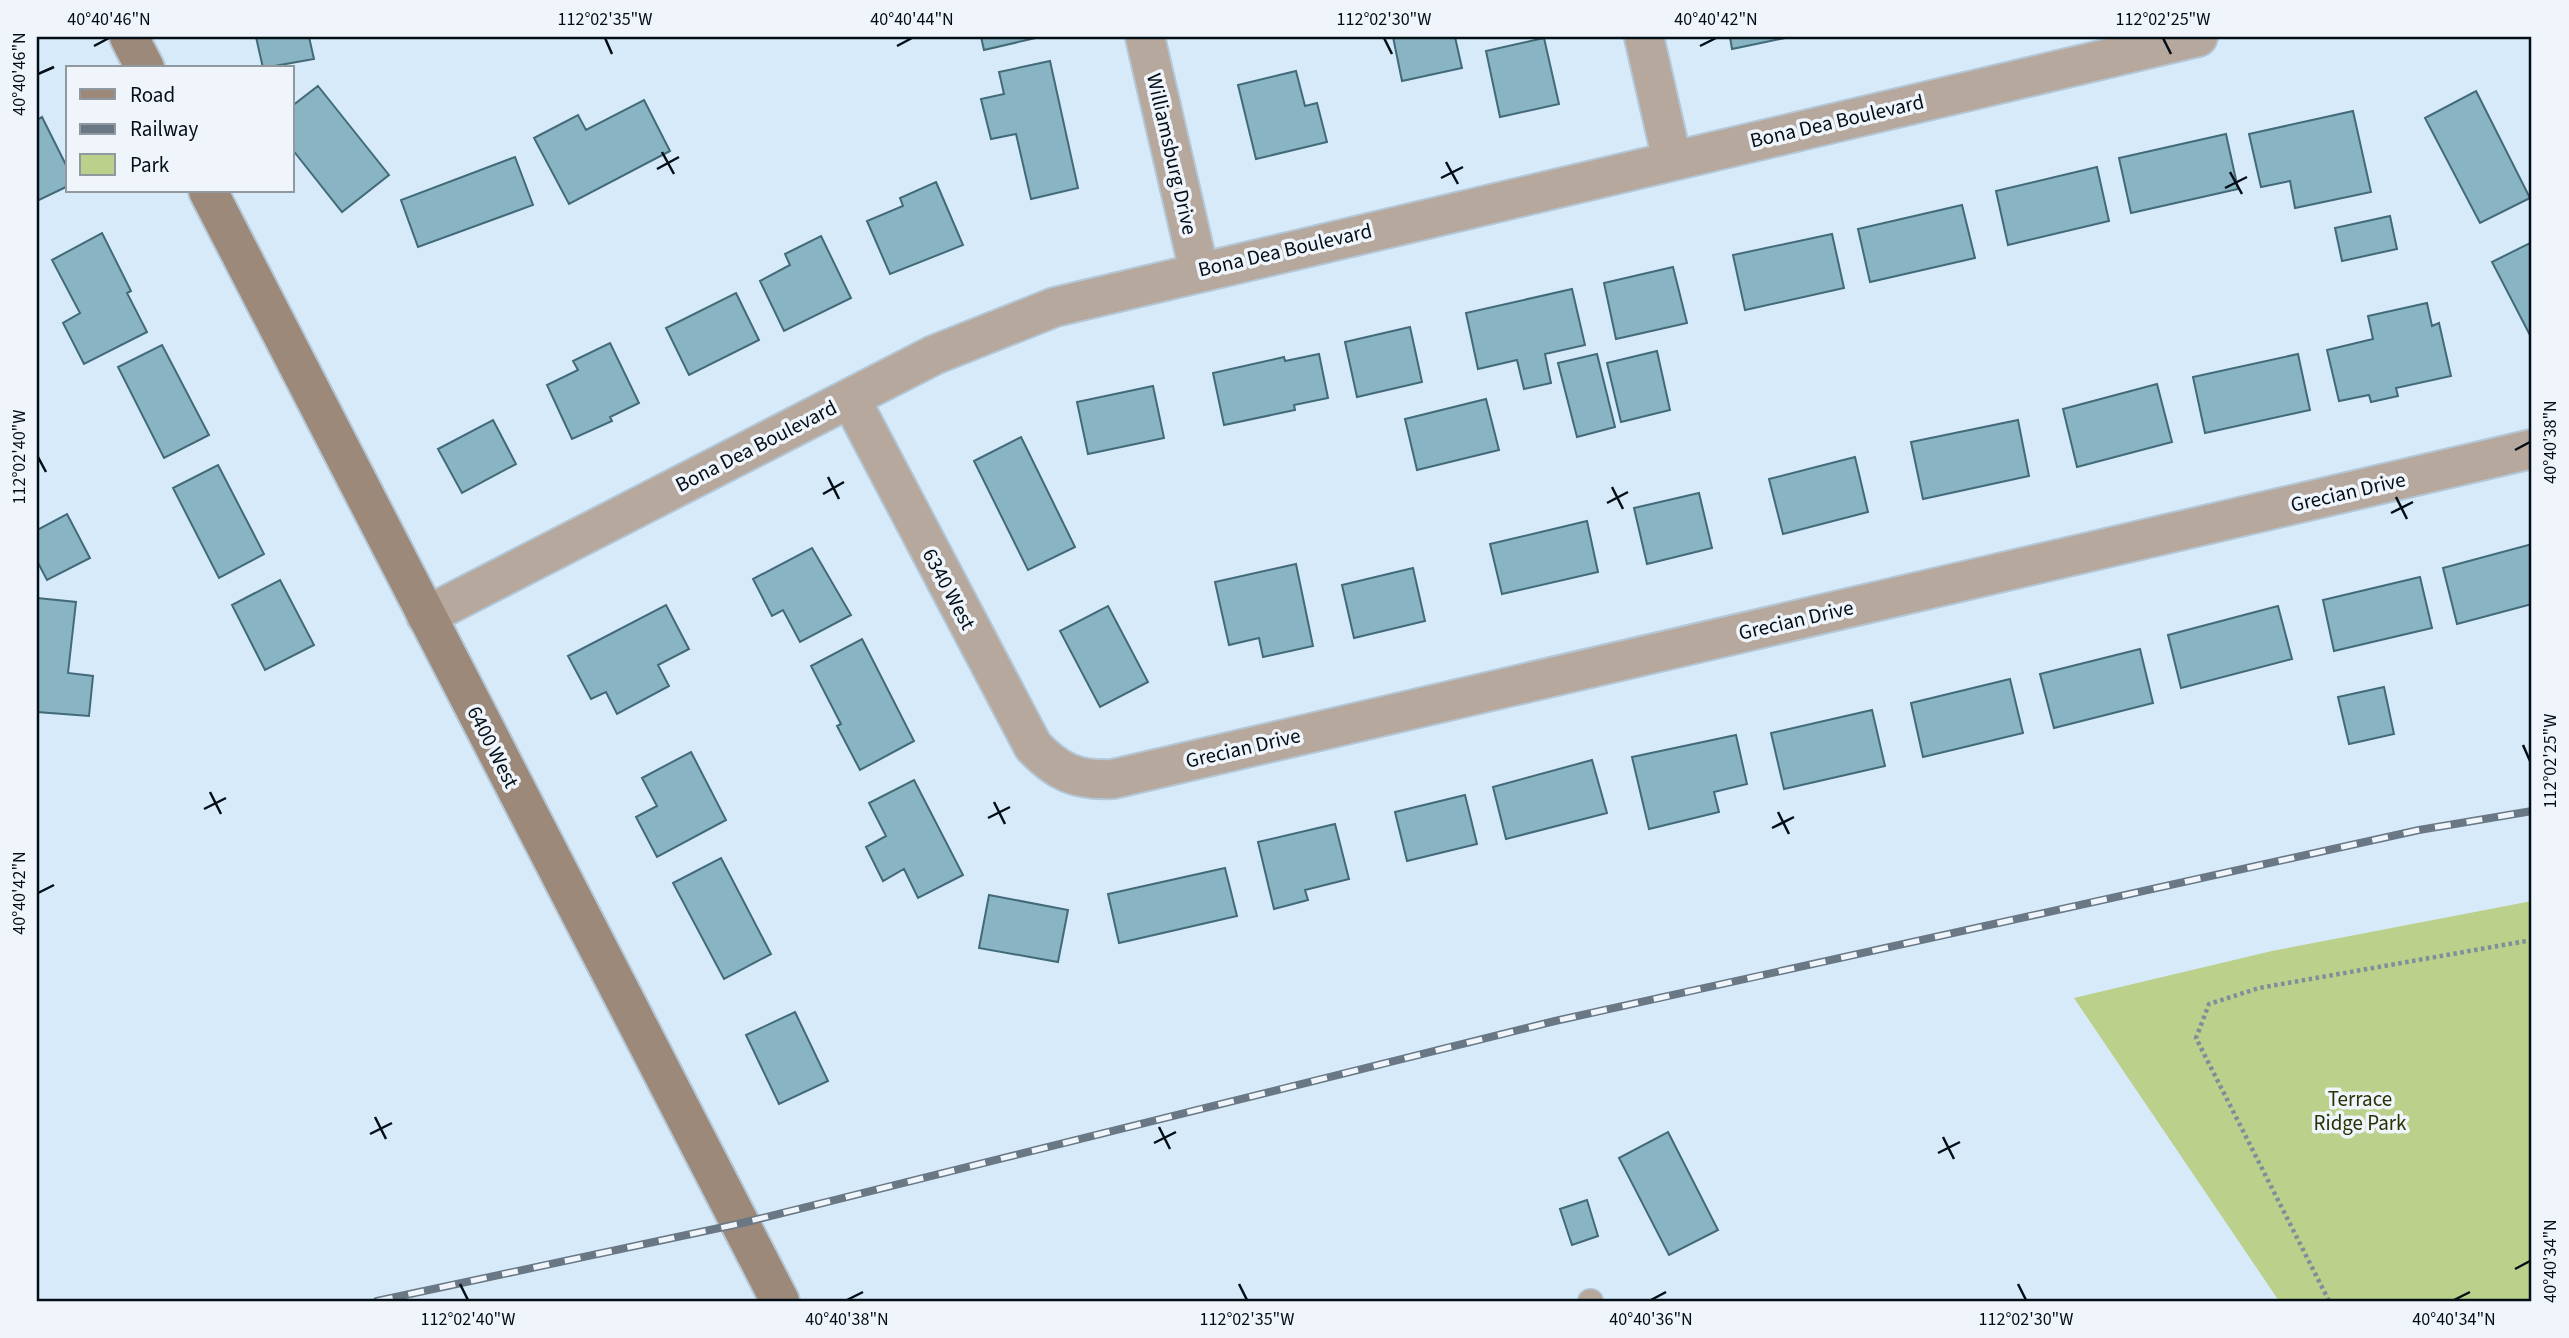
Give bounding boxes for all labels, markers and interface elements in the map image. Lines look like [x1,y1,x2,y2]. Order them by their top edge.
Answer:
text: 40°40'46"N [67,7,151,32]
text: 112°02'35"W [558,7,652,32]
text: 40°40'44"N [870,7,954,32]
text: 112°02'30"W [1337,7,1431,32]
text: 40°40'42"N [1674,7,1758,32]
text: 112°02'25"W [2116,7,2210,32]
text: 40°40'46"N [7,32,32,116]
legend [66,66,294,192]
street label: Williamsburg Drive [1139,70,1205,238]
text: Road [130,80,175,110]
street label: Bona Dea Boulevard [1747,86,1927,156]
text: Railway [130,114,198,144]
text: Park [130,150,170,180]
street label: Bona Dea Boulevard [1195,215,1375,285]
street label: Bona Dea Boulevard [670,392,842,500]
text: 40°40'38"N [2538,400,2563,484]
text: 112°02'40"W [7,410,32,504]
street label: Grecian Drive [2288,464,2408,520]
street label: 6340 West [915,543,983,635]
street label: Grecian Drive [1736,592,1856,648]
street label: 6400 West [460,701,526,793]
text: 112°02'25"W [2538,714,2563,808]
street label: Grecian Drive [1183,720,1303,776]
text: 40°40'42"N [7,851,32,935]
park label: Terrace Ridge Park [2314,1084,2407,1138]
text: 40°40'34"N [2538,1219,2563,1303]
text: 112°02'40"W [421,1307,515,1332]
text: 40°40'38"N [805,1307,889,1332]
text: 112°02'35"W [1200,1307,1294,1332]
text: 40°40'36"N [1609,1307,1693,1332]
text: 112°02'30"W [1979,1307,2073,1332]
text: 40°40'34"N [2412,1307,2496,1332]

